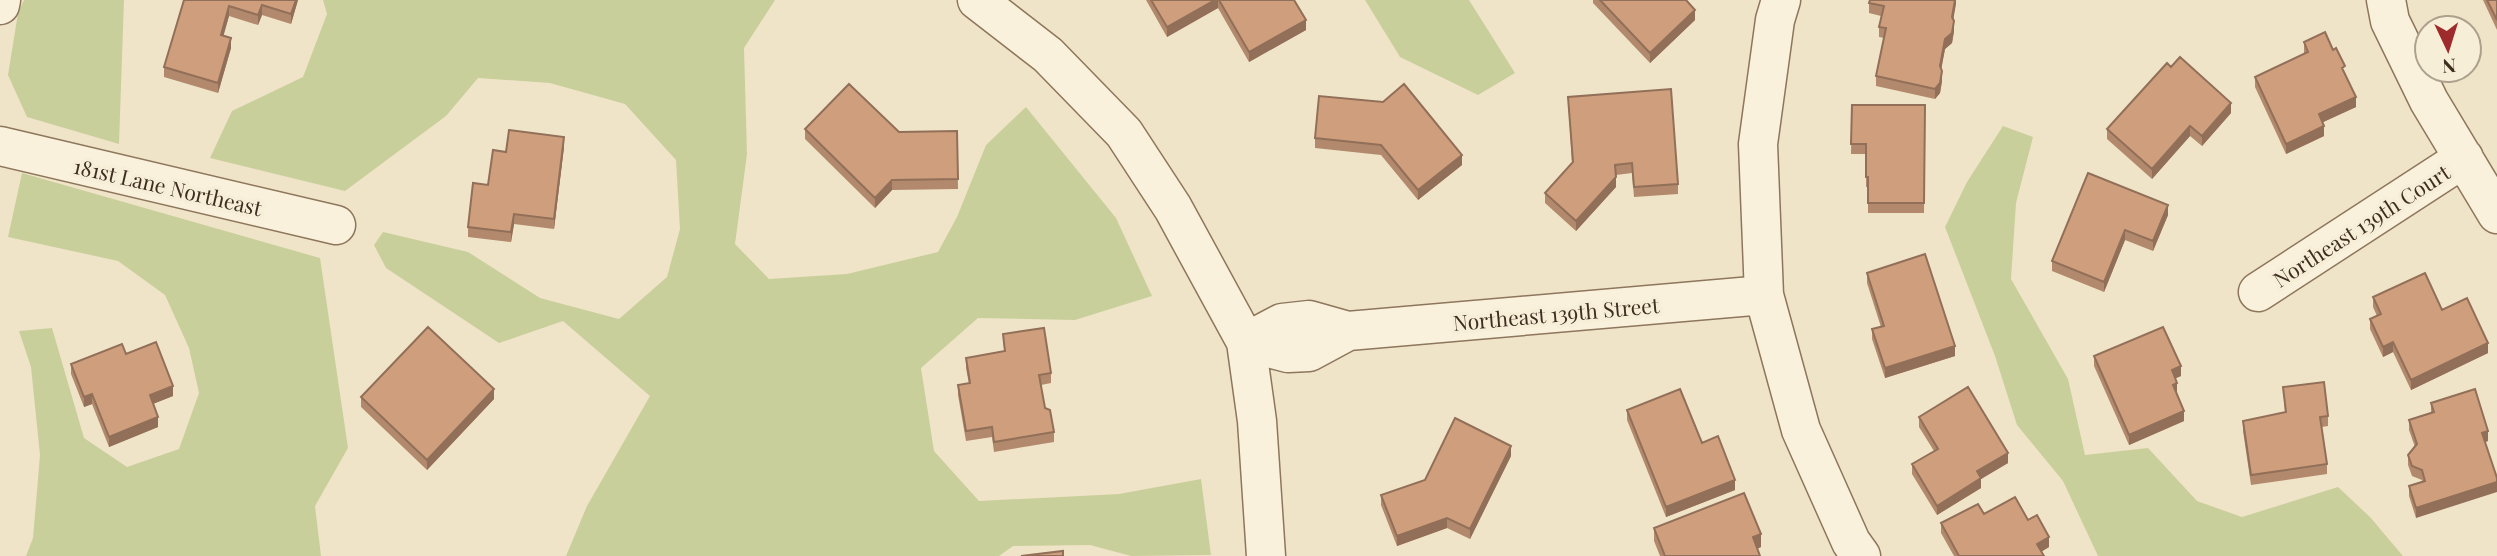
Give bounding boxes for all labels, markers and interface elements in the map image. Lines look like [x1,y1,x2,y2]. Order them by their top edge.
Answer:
north arrow [2413,14,2483,84]
text: N [2441,54,2457,80]
street label: 181st Lane Northeast [71,151,265,221]
street label: Northeast 139th Court [2267,157,2455,293]
street label: Northeast 139th Street [1452,290,1661,336]

